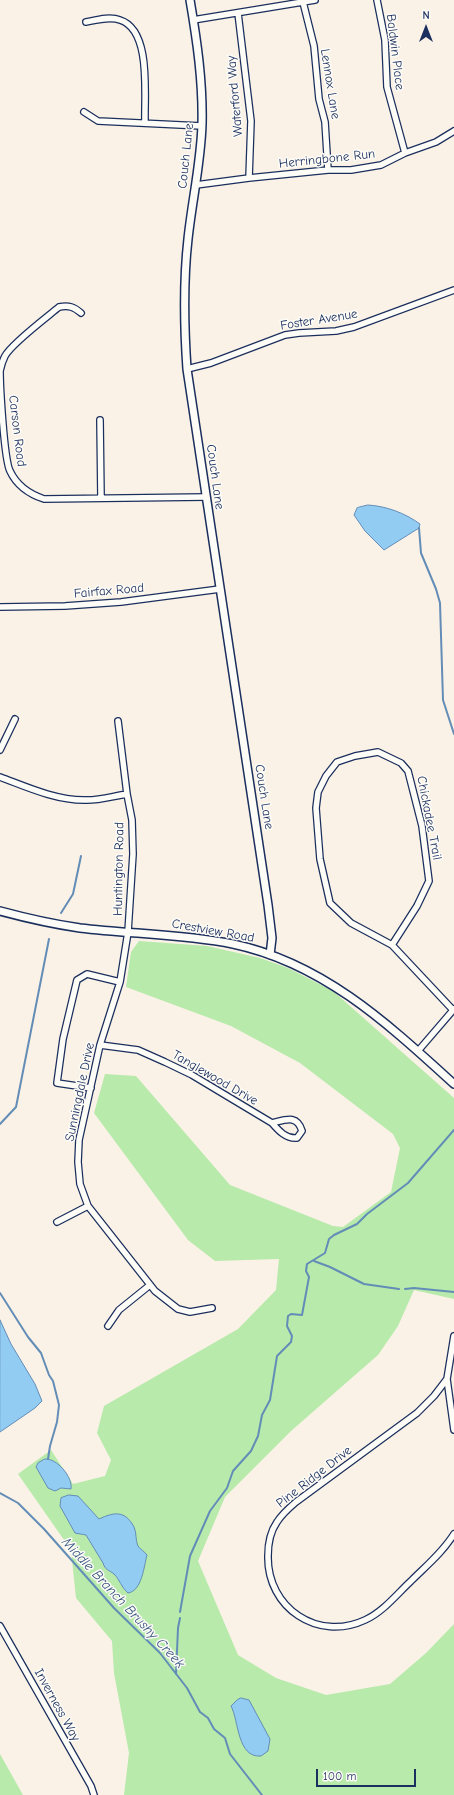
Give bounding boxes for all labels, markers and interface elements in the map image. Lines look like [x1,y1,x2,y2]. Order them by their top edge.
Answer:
north arrow [406,8,446,48]
text: N [422,9,430,22]
street label: Baldwin Place [383,13,407,91]
street label: Lennox Lane [317,48,343,120]
street label: Waterford Way [224,55,246,137]
street label: Couch Lane [175,122,197,190]
street label: Herringbone Run [278,146,376,172]
street label: Foster Avenue [279,306,359,334]
street label: Carson Road [5,394,29,468]
street label: Couch Lane [203,443,227,511]
street label: Fairfax Road [73,580,145,602]
street label: Couch Lane [251,763,277,831]
street label: Chickadee Trail [413,775,445,861]
street label: Huntington Road [110,822,128,916]
street label: Crestview Road [170,916,256,946]
street label: Sunningdale Drive [62,1041,98,1143]
street label: Tanglewood Drive [169,1047,261,1109]
street label: Pine Ridge Drive [273,1443,355,1511]
water label: Middle Branch Brushy Creek [58,1534,188,1672]
street label: Inverness Way [31,1666,83,1744]
scale bar [318,1761,418,1787]
text: 100 m [323,1769,356,1783]

